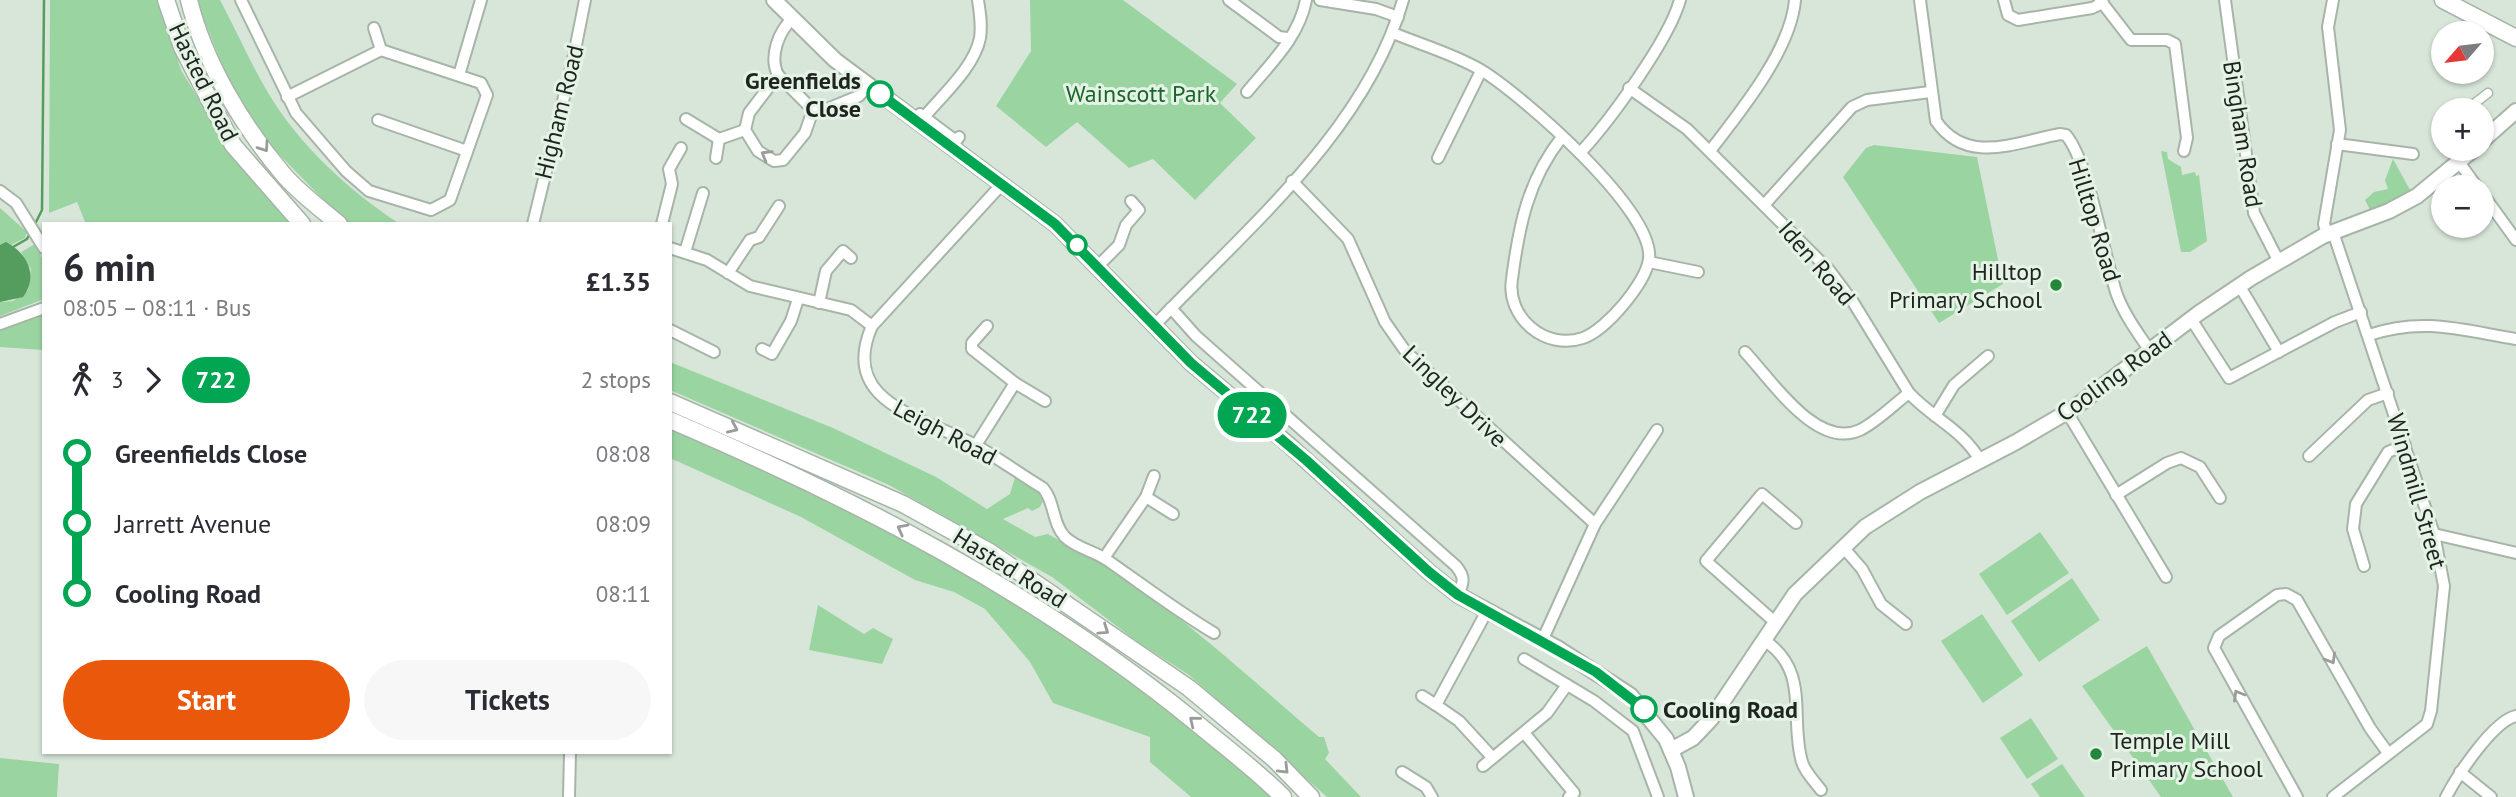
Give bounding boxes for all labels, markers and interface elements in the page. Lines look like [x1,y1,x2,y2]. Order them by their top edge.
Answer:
street label: Hasted Road [162,18,246,146]
north arrow [2431,21,2494,84]
map controls [2431,21,2494,238]
street label: Higham Road [527,42,591,182]
street label: Bingham Road [2216,58,2270,210]
place label: Greenfields Close [745,65,861,124]
park label: Wainscott Park [1066,78,1217,109]
marker: Greenfields Close [867,81,893,107]
button: + [2431,98,2494,161]
one-way arrow [256,139,268,152]
one-way arrow [761,150,774,163]
street label: Hilltop Road [2062,154,2128,286]
button: − [2431,175,2494,238]
street label: Iden Road [1772,214,1862,312]
unlabelled marker [1067,235,1087,255]
text: 6 min [63,242,156,291]
place label: Hilltop Primary School [1889,256,2042,315]
text: £1.35 [586,265,651,298]
marker: Hilltop Primary School [2048,277,2064,293]
text: 08:05 – 08:11 · Bus [63,293,251,322]
street label: Cooling Road [2050,324,2178,428]
street label: Lingley Drive [1396,338,1514,454]
icon: walk [63,361,101,399]
icon: forward [134,361,172,399]
text: 722 [196,364,236,395]
text: 3 [111,365,124,394]
text: 2 stops [581,365,651,394]
street label: Leigh Road [888,392,1002,472]
line badge: 722 [1212,392,1292,438]
text: 722 [1232,399,1272,430]
street label: Windmill Street [2380,410,2454,572]
one-way arrow [726,420,738,434]
text: Greenfields Close [115,437,307,470]
text: 08:08 [596,439,651,468]
text: Jarrett Avenue [115,507,271,540]
text: 08:09 [596,509,651,538]
street label: Hasted Road [947,521,1073,615]
one-way arrow [897,524,910,537]
text: Cooling Road [115,577,261,610]
text: 08:11 [596,579,651,608]
one-way arrow [1096,622,1109,634]
one-way arrow [2323,651,2336,664]
button: Start [63,660,350,740]
button: Tickets [364,660,651,740]
one-way arrow [2233,690,2246,703]
place label: Cooling Road [1663,694,1798,725]
marker: Cooling Road [1631,696,1657,722]
one-way arrow [1190,717,1203,729]
place label: Temple Mill Primary School [2110,725,2263,784]
marker: Temple Mill Primary School [2088,746,2104,762]
one-way arrow [1275,761,1288,774]

